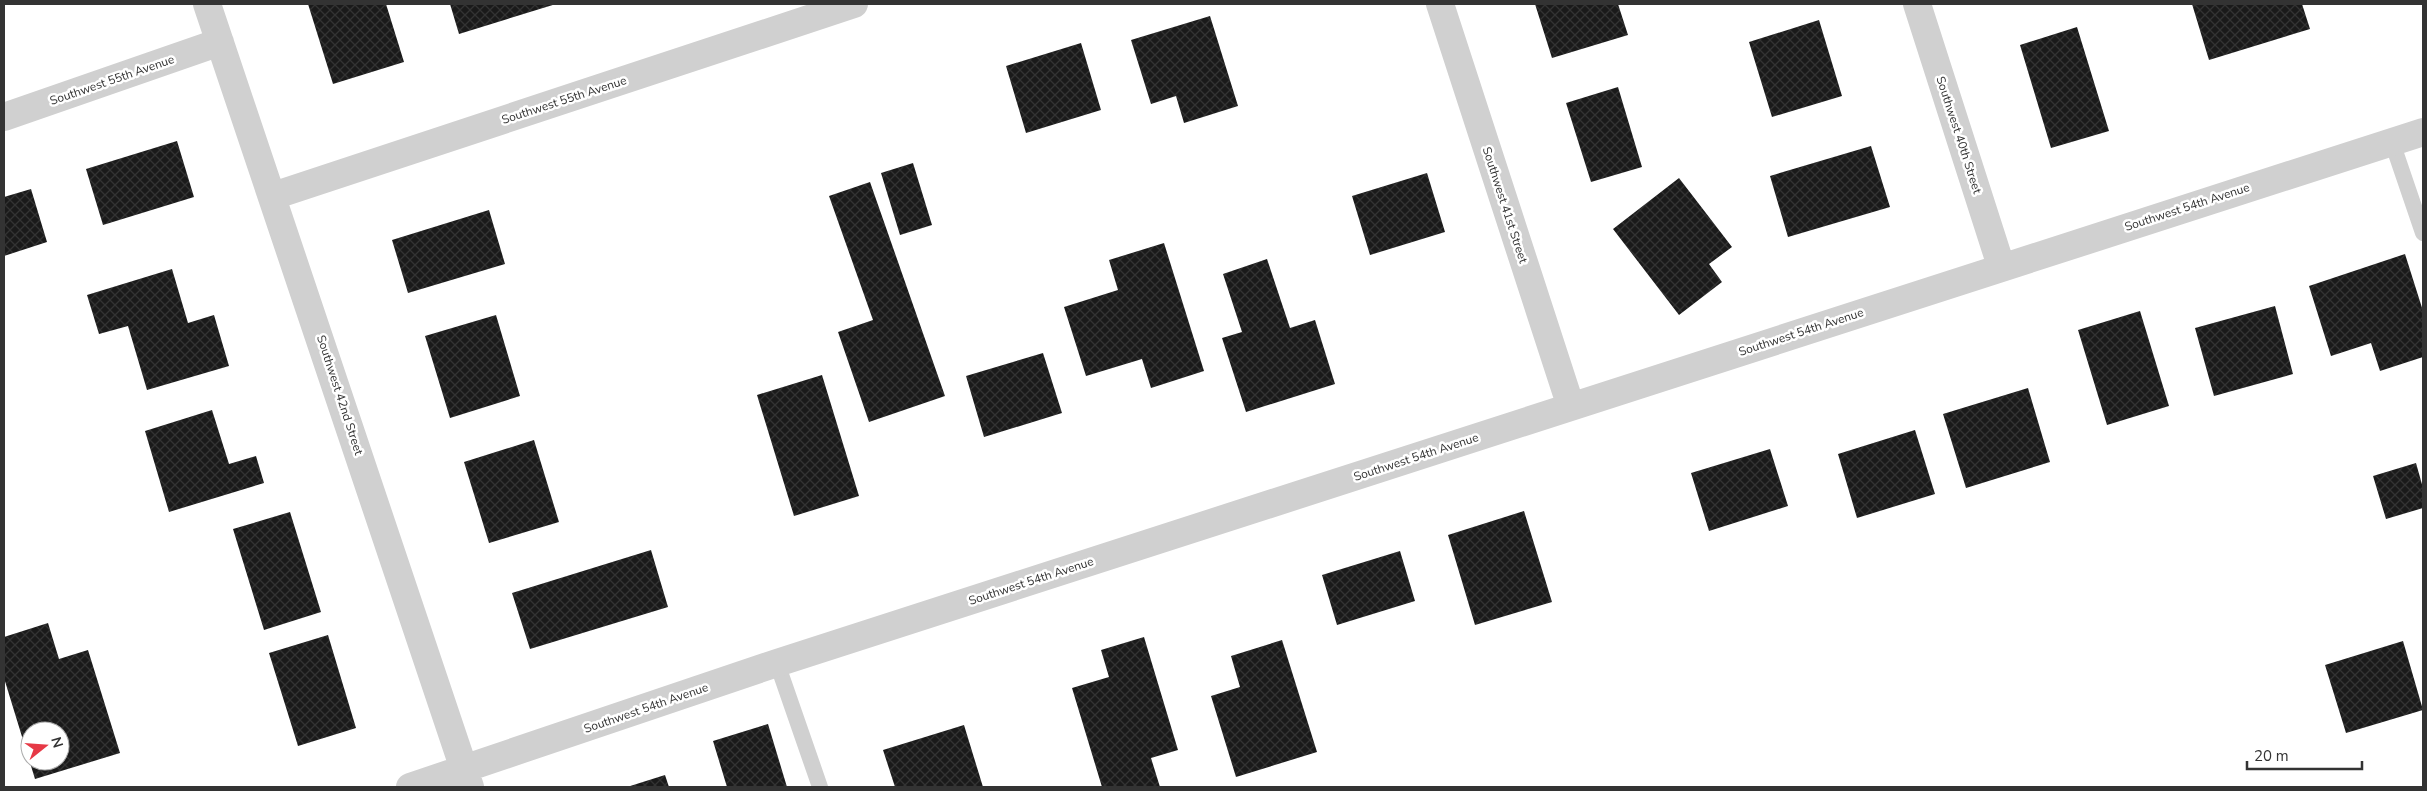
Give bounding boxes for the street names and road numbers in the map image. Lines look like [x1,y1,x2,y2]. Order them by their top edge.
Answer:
street label: Southwest 55th Avenue [48,51,176,109]
street label: Southwest 55th Avenue [499,72,629,128]
street label: Southwest 40th Street [1932,74,1986,196]
street label: Southwest 41st Street [1479,145,1532,266]
street label: Southwest 54th Avenue [2122,179,2252,235]
street label: Southwest 54th Avenue [1736,304,1866,360]
street label: Southwest 42nd Street [313,333,367,458]
street label: Southwest 54th Avenue [1351,429,1481,485]
street label: Southwest 54th Avenue [966,553,1096,609]
street label: Southwest 54th Avenue [582,679,710,737]

